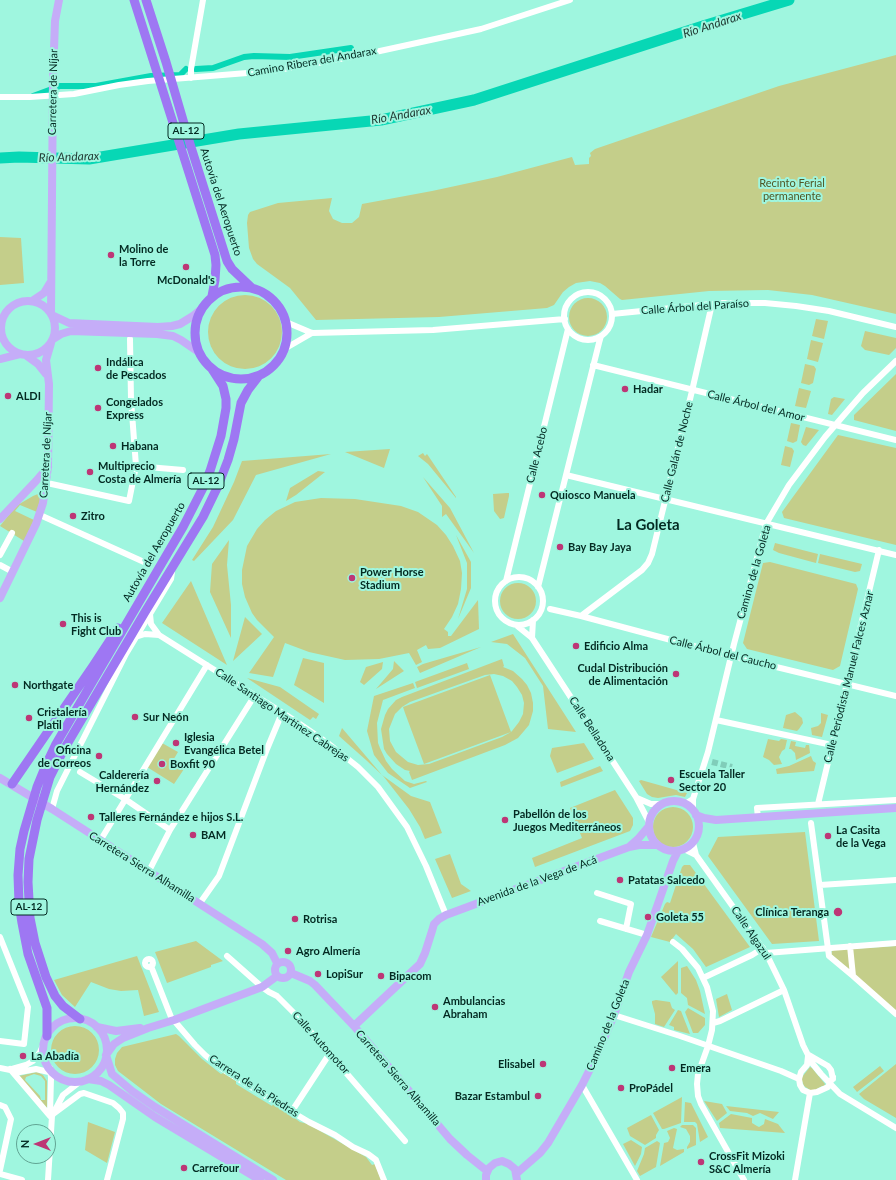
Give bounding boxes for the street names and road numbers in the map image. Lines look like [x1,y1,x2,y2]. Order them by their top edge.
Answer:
street label: Camino Ribera del Andarax [246,44,378,80]
street label: Carretera de Níjar [46,49,60,135]
road number: AL-12 [168,123,204,139]
street label: Autovía del Aeropuerto [197,146,245,258]
street label: Calle Árbol del Paraíso [641,297,749,317]
street label: Calle Árbol del Amor [706,388,806,424]
street label: Calle Galán de Noche [658,400,696,504]
street label: Carretera de Níjar [37,412,55,498]
street label: Calle Acebo [524,426,550,484]
road number: AL-12 [188,473,224,489]
street label: Autovía del Aeropuerto [120,500,188,604]
street label: Camino de la Goleta [734,523,774,621]
street label: Calle Periodista Manuel Falces Aznar [821,590,877,764]
street label: Calle Árbol del Caucho [668,633,778,673]
street label: Calle Santiago Martinez Cabrejas [213,665,351,765]
street label: Calle Belladona [566,694,618,764]
street label: Carretera Sierra Alhamilla [86,829,198,905]
street label: Avenida de la Vega de Acá [475,853,599,909]
road number: AL-12 [11,899,47,915]
street label: Calle Algazul [728,904,774,962]
street label: Camino de la Goleta [584,977,632,1073]
street label: Calle Automotor [289,1009,353,1077]
street label: Carretera Sierra Alhamilla [353,1027,443,1129]
street label: Carrera de las Piedras [207,1052,301,1120]

